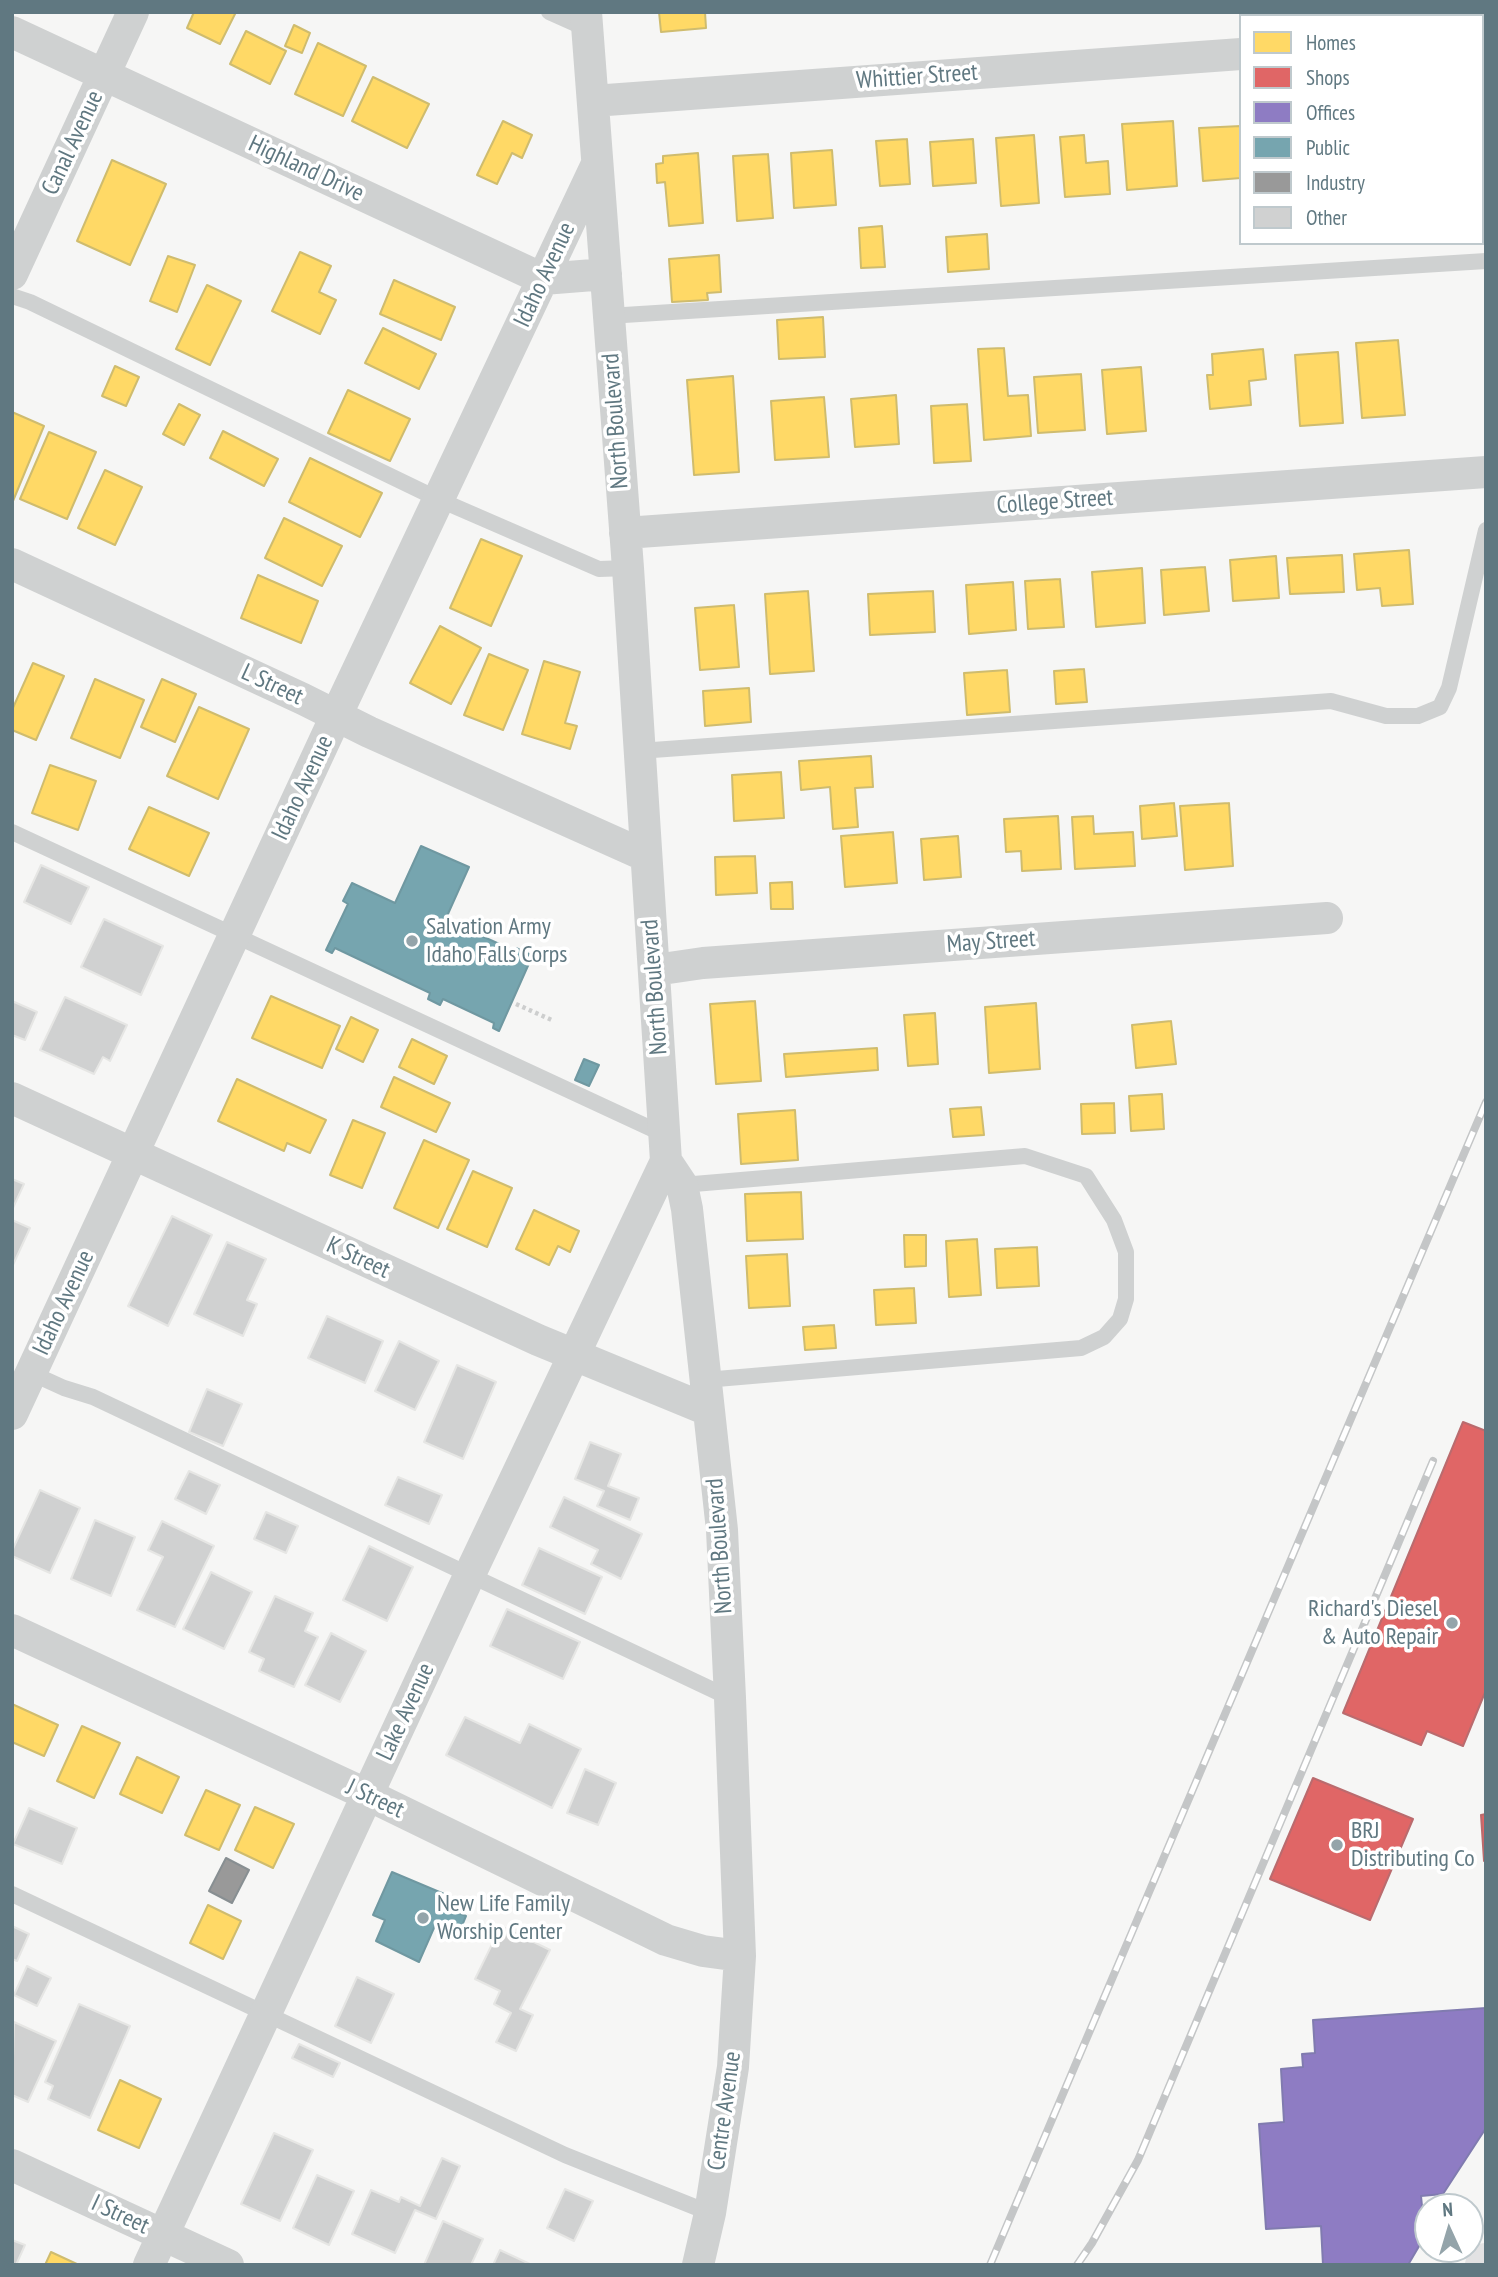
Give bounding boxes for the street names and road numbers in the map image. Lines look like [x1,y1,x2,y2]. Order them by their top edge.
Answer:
street label: Whittier Street [855,58,979,96]
street label: Canal Avenue [36,86,110,200]
street label: Highland Drive [244,130,368,208]
street label: Idaho Avenue [508,218,582,332]
street label: North Boulevard [597,352,635,490]
street label: College Street [996,484,1114,520]
street label: L Street [237,658,307,712]
street label: Idaho Avenue [266,731,340,845]
street label: North Boulevard [636,918,674,1056]
street label: May Street [946,925,1036,959]
street label: K Street [322,1231,394,1285]
street label: Idaho Avenue [27,1246,101,1360]
street label: North Boulevard [701,1477,739,1615]
street label: Lake Avenue [371,1659,441,1765]
street label: J Street [341,1773,409,1825]
street label: Centre Avenue [702,2050,748,2172]
street label: I Street [87,2189,153,2241]

